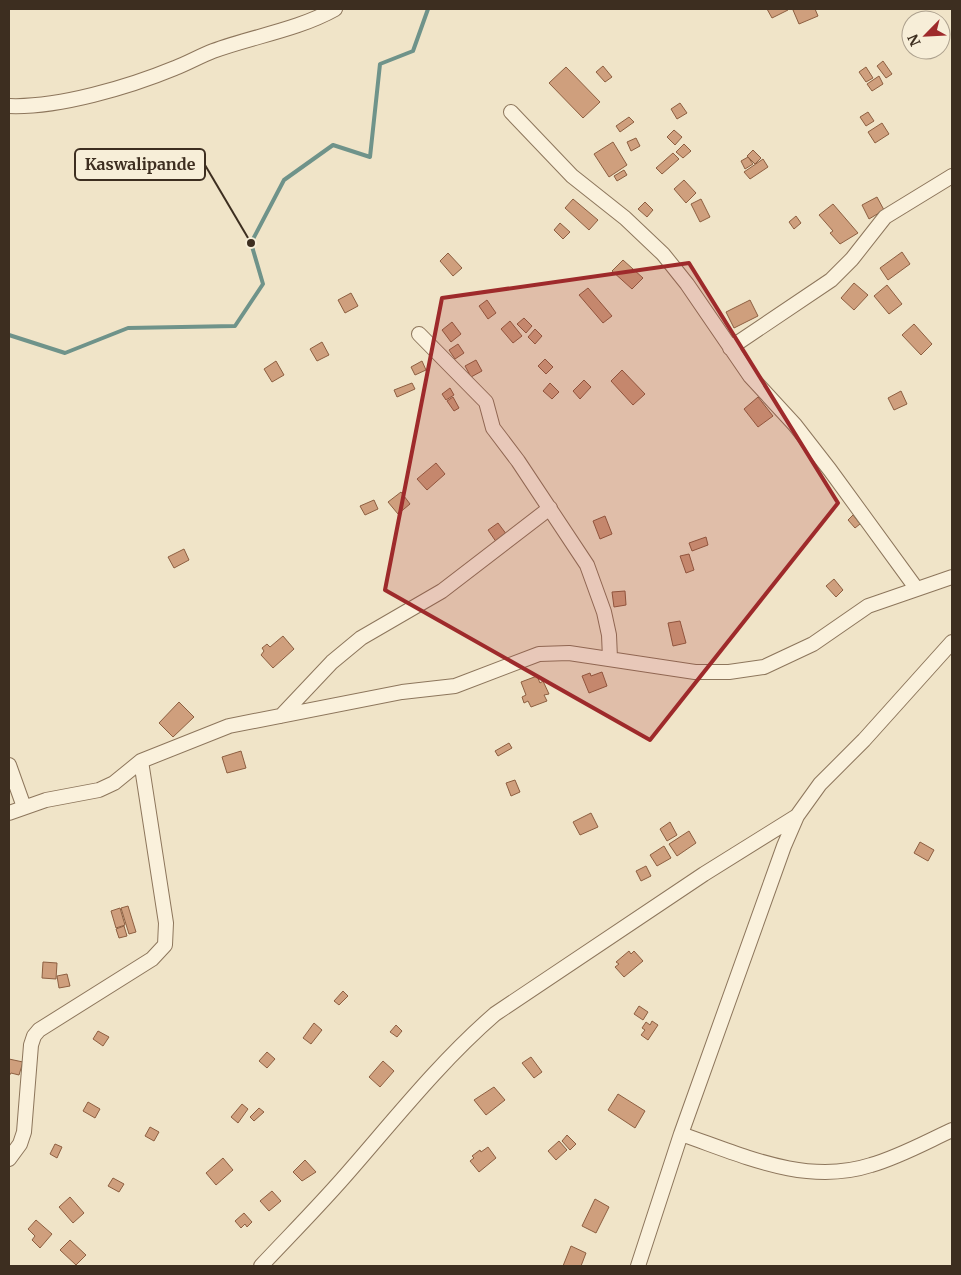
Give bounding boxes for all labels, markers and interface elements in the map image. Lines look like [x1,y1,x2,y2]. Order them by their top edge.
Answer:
north arrow [901,10,951,60]
text: N [904,32,925,49]
callout: Kaswalipande [75,149,205,180]
text: Kaswalipande [85,154,196,174]

